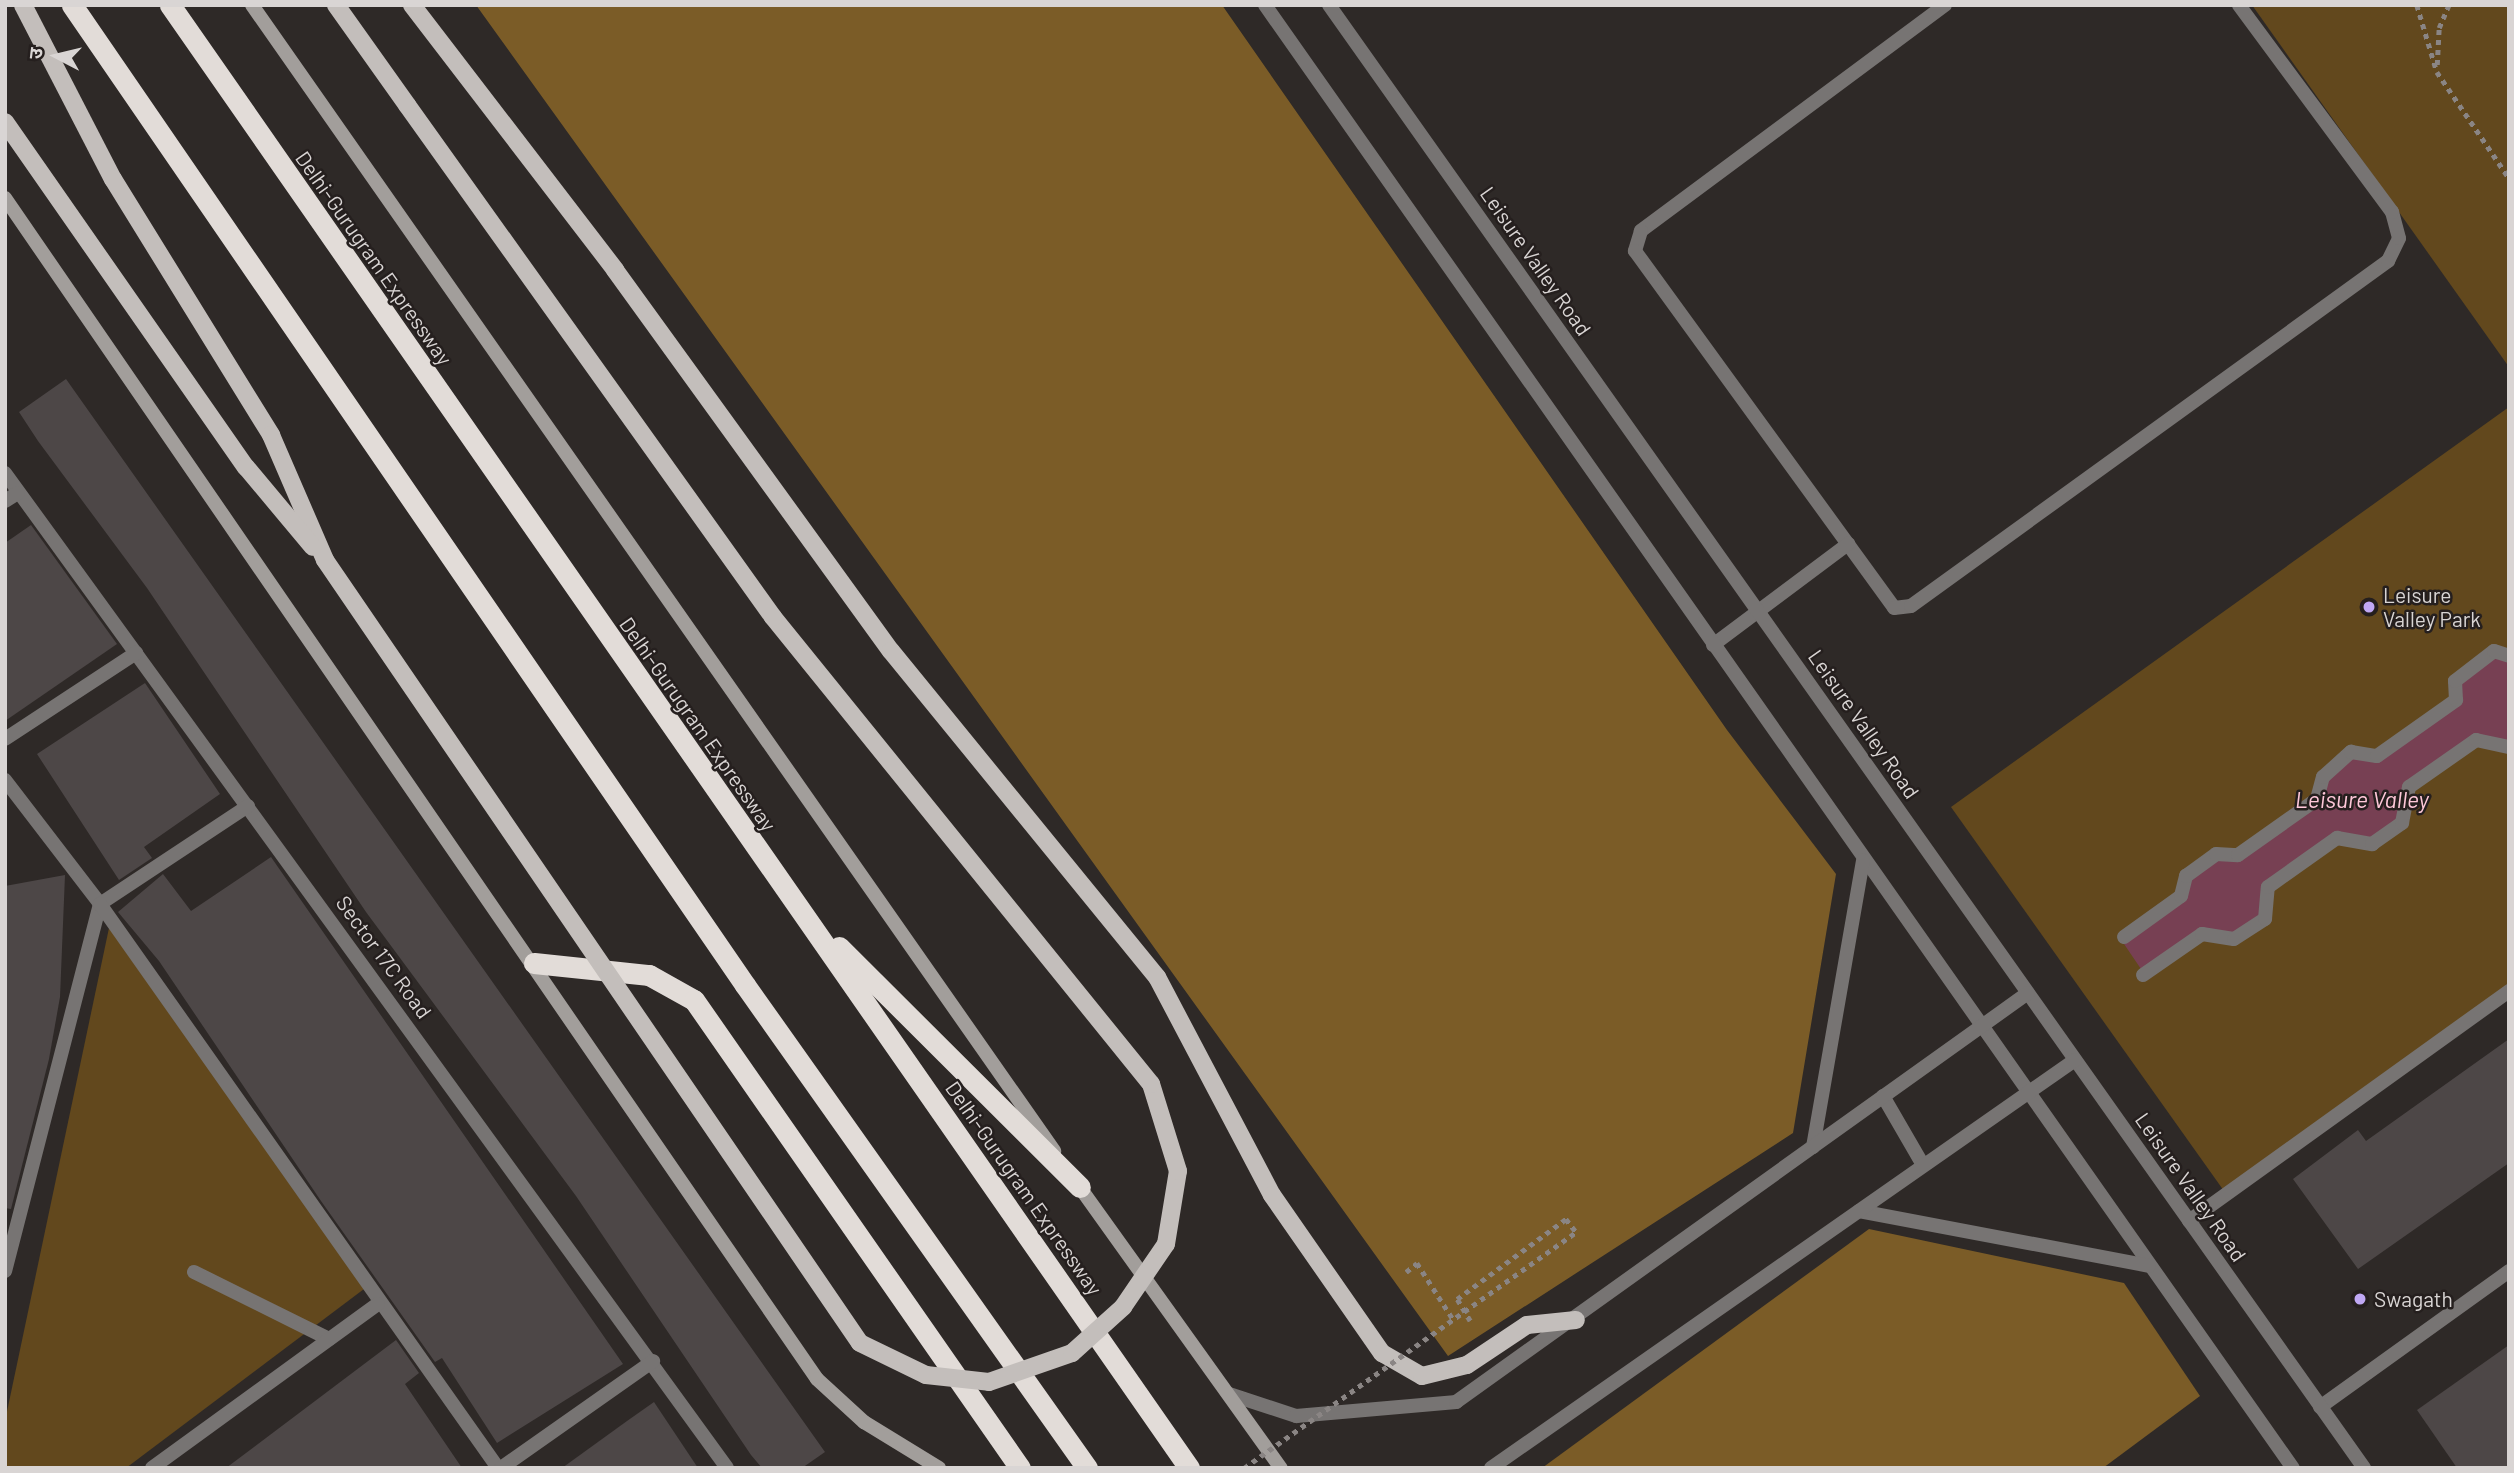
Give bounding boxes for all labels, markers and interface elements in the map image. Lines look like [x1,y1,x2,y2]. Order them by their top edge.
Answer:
north arrow [21,21,91,91]
text: उ [23,46,47,60]
street label: Delhi-Gurugram Expressway [290,146,458,370]
street label: Leisure Valley Road [1475,182,1597,340]
place label: Leisure Valley Park [2383,582,2481,632]
marker: Leisure Valley Park [2361,599,2377,615]
street label: Delhi-Gurugram Expressway [614,612,782,836]
street label: Leisure Valley Road [1803,645,1925,803]
water label: Leisure Valley [2295,785,2429,813]
street label: Sector 17C Road [331,891,437,1023]
street label: Delhi-Gurugram Expressway [940,1076,1108,1300]
street label: Leisure Valley Road [2130,1108,2252,1266]
place label: Swagath [2374,1286,2453,1312]
marker: Swagath [2352,1291,2368,1307]

